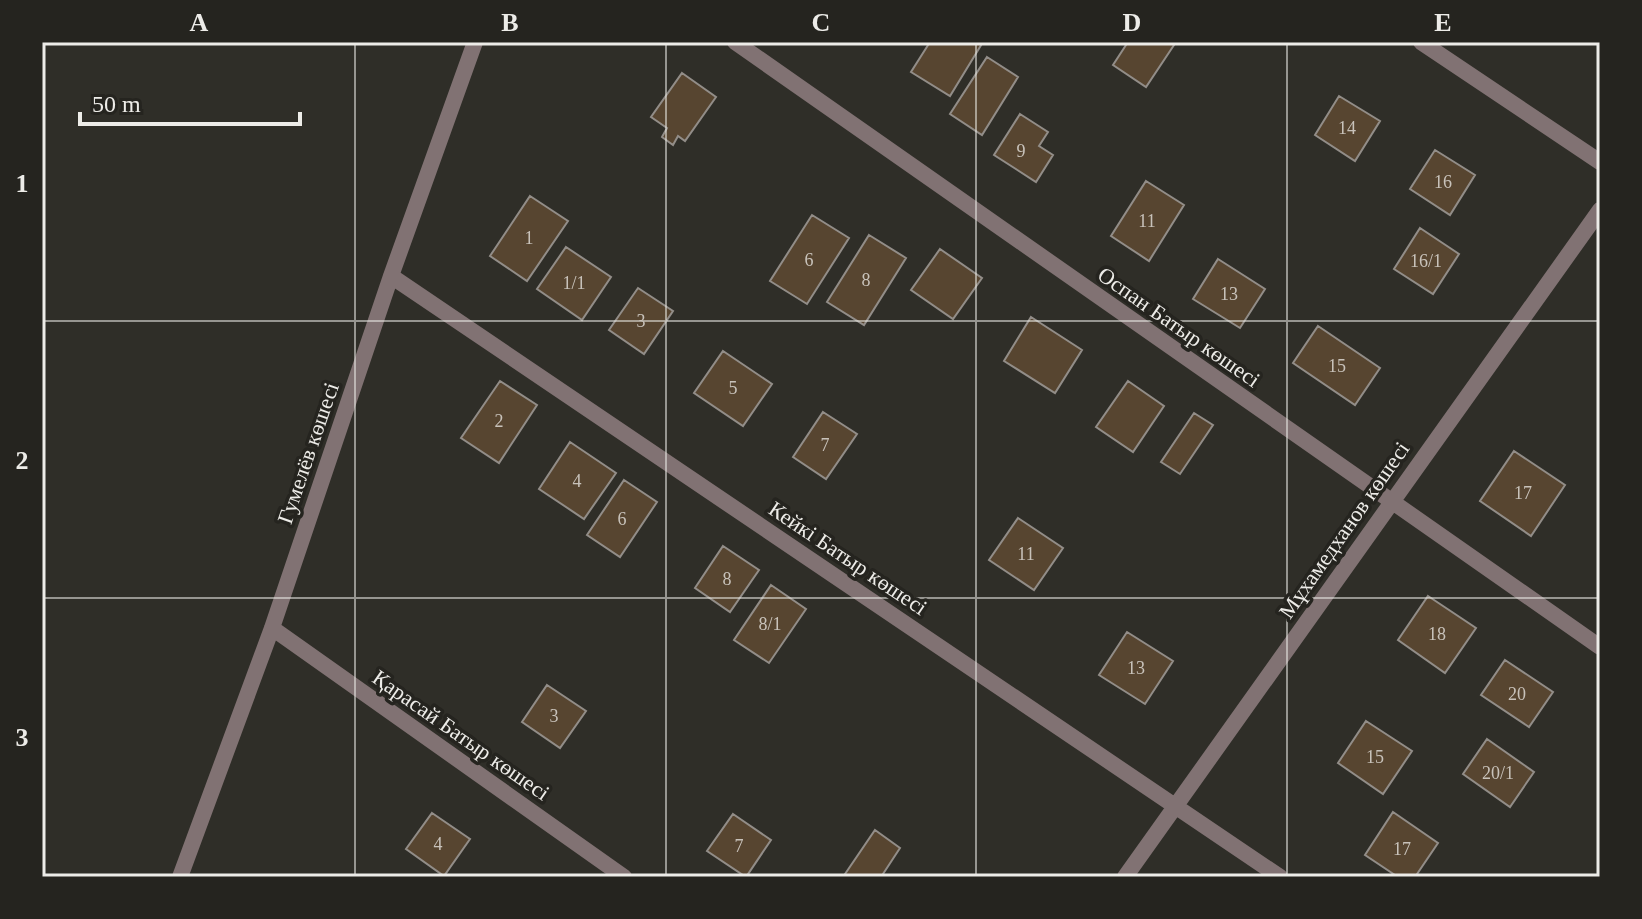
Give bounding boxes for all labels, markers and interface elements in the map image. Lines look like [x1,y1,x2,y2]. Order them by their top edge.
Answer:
text: A [190,8,209,37]
text: B [501,8,519,37]
text: C [812,8,830,37]
text: D [1123,8,1141,37]
text: E [1434,8,1452,37]
scale bar [80,76,300,126]
text: 50 m [92,91,141,117]
house number: 14 [1338,118,1356,138]
house number: 9 [1017,141,1026,161]
text: 1 [16,169,29,198]
house number: 16 [1434,172,1452,192]
house number: 11 [1138,211,1156,231]
house number: 1 [525,228,534,248]
house number: 6 [805,250,814,270]
house number: 16/1 [1410,251,1442,271]
street label: Оспан Батыр көшесі [1093,262,1265,392]
house number: 8 [862,270,871,290]
house number: 1/1 [562,273,586,293]
house number: 13 [1220,284,1238,304]
house number: 3 [637,311,646,331]
house number: 15 [1328,356,1346,376]
house number: 5 [729,378,738,398]
street label: Гумелёв көшесі [272,379,344,527]
house number: 2 [495,411,504,431]
house number: 7 [821,435,830,455]
street label: Мұхамедханов көшесі [1274,437,1414,623]
text: 2 [16,446,29,475]
house number: 4 [573,471,582,491]
house number: 17 [1514,483,1532,503]
street label: Кейкі Батыр көшесі [764,496,932,620]
house number: 6 [618,509,627,529]
house number: 11 [1017,544,1035,564]
house number: 8 [723,569,732,589]
house number: 8/1 [758,614,782,634]
house number: 18 [1428,624,1446,644]
house number: 13 [1127,658,1145,678]
street label: Қарасай Батыр көшесі [368,665,554,805]
house number: 20 [1508,684,1526,704]
house number: 3 [550,706,559,726]
text: 3 [16,723,29,752]
house number: 15 [1366,747,1384,767]
house number: 20/1 [1482,763,1514,783]
house number: 4 [434,834,443,854]
house number: 7 [735,836,744,856]
house number: 17 [1393,839,1411,859]

